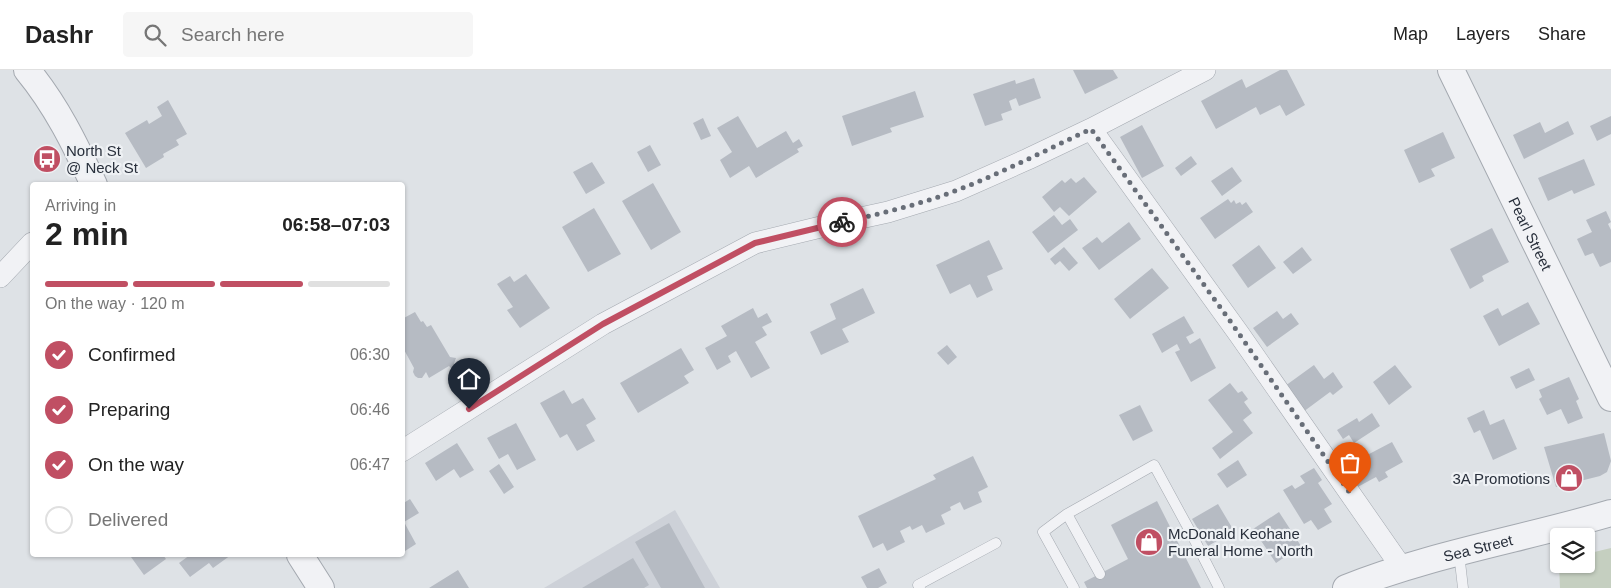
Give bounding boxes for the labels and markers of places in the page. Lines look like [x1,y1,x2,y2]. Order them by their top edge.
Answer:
place label: North St @ Neck St [66,142,139,176]
bus stop icon: North St @ Neck St [32,144,62,174]
pin [448,358,490,409]
pin [1329,442,1371,493]
shop icon: 3A Promotions [1554,463,1584,493]
place label: 3A Promotions [1452,470,1550,487]
place label: McDonald Keohane Funeral Home - North [1168,525,1313,559]
shop icon: McDonald Keohane Funeral Home - North [1134,527,1164,557]

